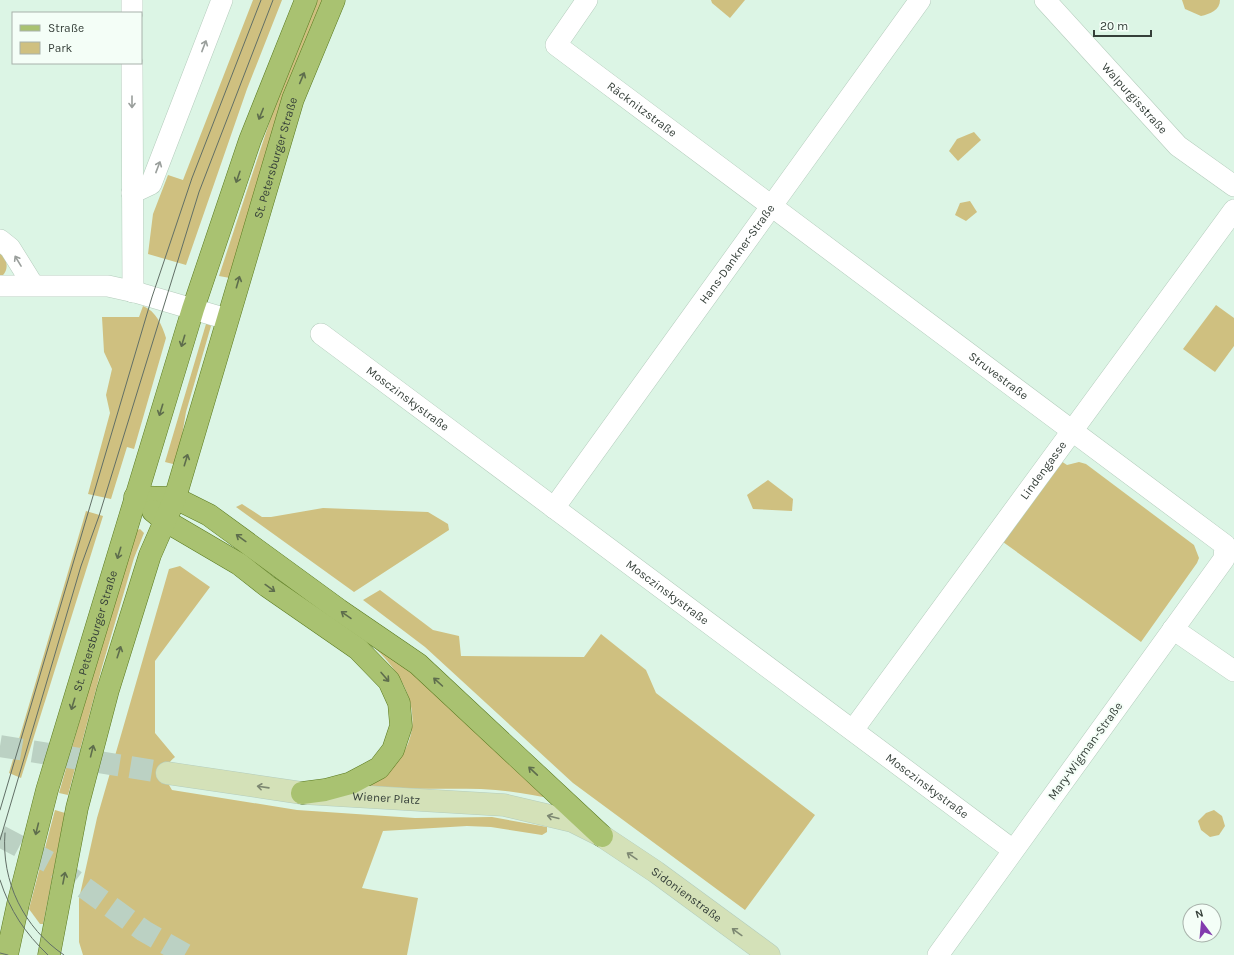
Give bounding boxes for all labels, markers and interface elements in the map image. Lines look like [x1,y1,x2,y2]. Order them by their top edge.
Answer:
legend [12,12,142,64]
scale bar [1094,12,1151,38]
text: 20 m [1100,19,1128,33]
text: Straße [48,21,84,35]
one-way arrow [201,40,209,52]
text: Park [48,41,73,55]
street label: Walpurgisstraße [1099,60,1170,137]
one-way arrow [299,72,306,84]
street label: Räcknitzstraße [604,79,680,140]
one-way arrow [128,95,136,108]
street label: St. Petersburger Straße [251,95,300,220]
one-way arrow [256,108,264,120]
one-way arrow [154,162,162,174]
one-way arrow [233,170,241,182]
street label: Hans-Dankner-Straße [696,202,777,306]
one-way arrow [14,255,22,267]
one-way arrow [235,276,242,289]
one-way arrow [179,334,186,347]
street label: Struvestraße [966,349,1031,403]
street label: Mosczinskystraße [363,363,452,434]
one-way arrow [157,404,165,416]
street label: Lindengasse [1017,438,1069,502]
one-way arrow [183,454,190,467]
one-way arrow [236,534,247,542]
one-way arrow [115,546,122,559]
street label: Mosczinskystraße [623,557,711,628]
street label: St. Petersburger Straße [70,569,120,693]
one-way arrow [264,583,275,592]
one-way arrow [341,611,352,619]
one-way arrow [116,646,123,659]
one-way arrow [381,671,390,682]
one-way arrow [433,678,443,687]
one-way arrow [69,697,76,710]
street label: Mary-Wigman-Straße [1045,699,1125,803]
one-way arrow [89,745,96,758]
street label: Mosczinskystraße [883,751,971,821]
one-way arrow [528,766,538,776]
one-way arrow [257,783,270,791]
street label: Wiener Platz [352,789,421,807]
one-way arrow [547,813,560,820]
one-way arrow [33,822,41,835]
one-way arrow [627,852,638,860]
street label: Sidonienstraße [649,864,725,925]
one-way arrow [60,872,68,885]
north arrow [1182,903,1222,943]
text: N [1194,907,1205,921]
one-way arrow [732,928,743,936]

